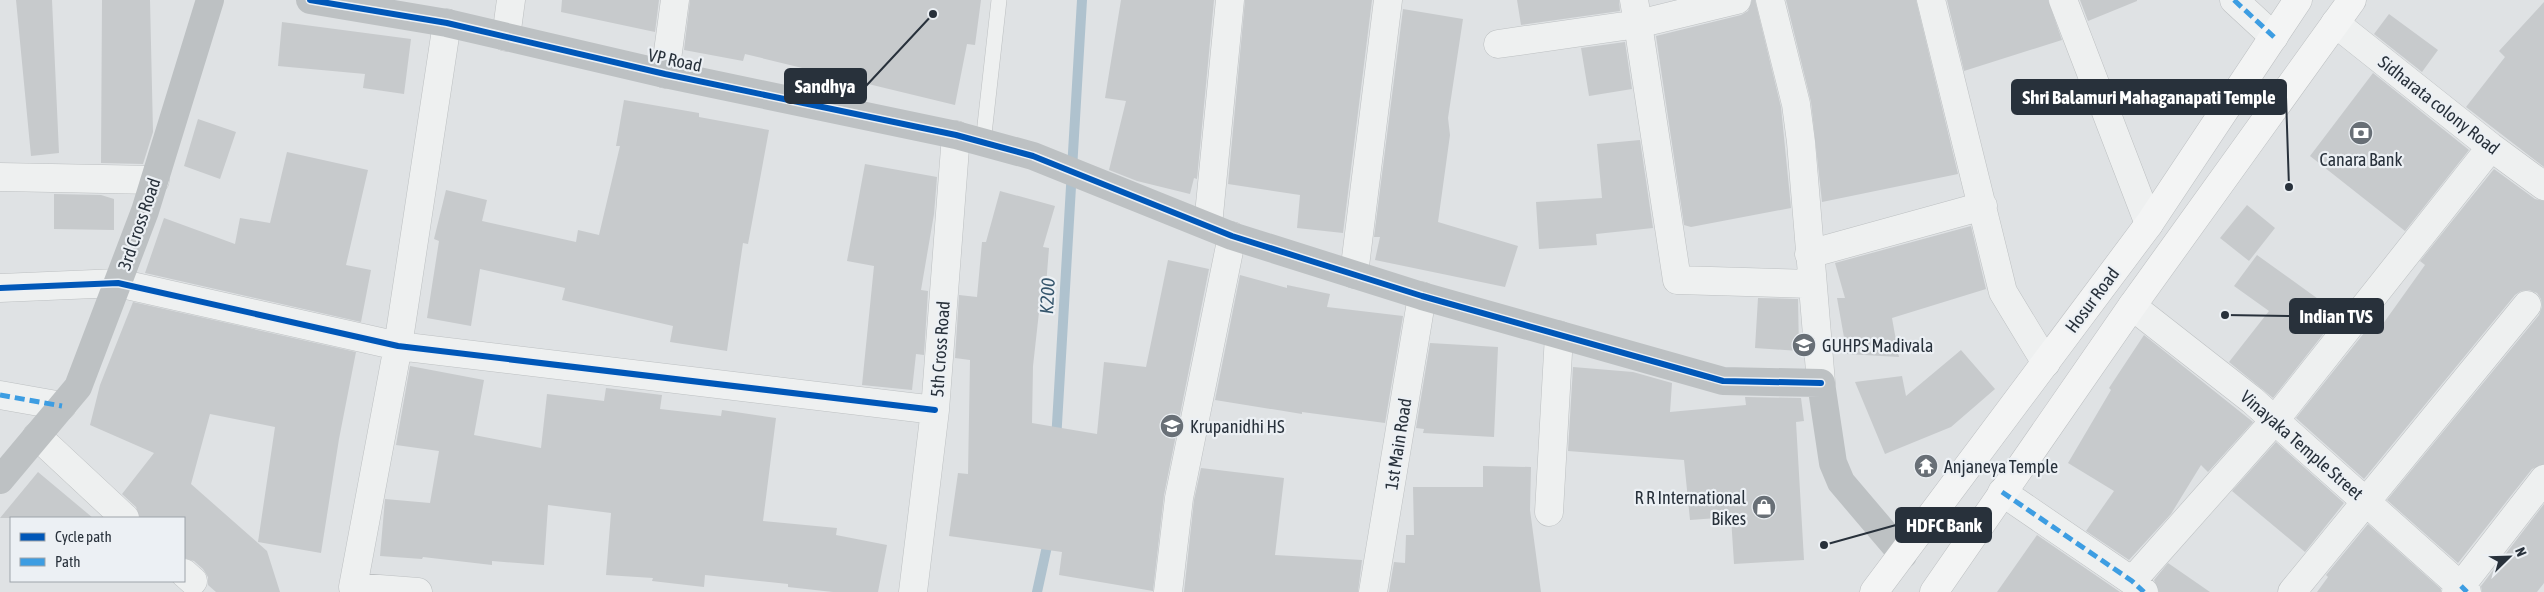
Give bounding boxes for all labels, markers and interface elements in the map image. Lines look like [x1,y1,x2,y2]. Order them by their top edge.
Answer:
street label: VP Road [646,44,704,76]
street label: Sidharata colony Road [2374,51,2504,159]
callout: Sandhya [785,69,866,103]
text: Sandhya [795,75,856,97]
callout: Shri Balamuri Mahaganapati Temple [2012,80,2286,114]
text: Shri Balamuri Mahaganapati Temple [2022,86,2276,108]
bank icon: Canara Bank [2348,120,2374,146]
place label: Canara Bank [2320,149,2403,170]
street label: 3rd Cross Road [113,175,165,273]
street label: Hosur Road [2061,263,2123,337]
water label: K200 [1035,277,1059,315]
callout: Indian TVS [2290,299,2383,333]
street label: 5th Cross Road [926,300,954,398]
text: Indian TVS [2299,305,2373,327]
school or university icon: GUHPS Madivala [1791,332,1817,358]
place label: GUHPS Madivala [1822,335,1933,356]
street label: Vinayaka Temple Street [2236,386,2368,504]
street label: 1st Main Road [1380,397,1416,491]
school or university icon: Krupanidhi HS [1159,413,1185,439]
place label: Krupanidhi HS [1190,416,1285,437]
temple icon: Anjaneya Temple [1913,453,1939,479]
place label: Anjaneya Temple [1944,456,2058,477]
place label: R R International Bikes [1635,487,1746,529]
shop icon: R R International Bikes [1751,494,1777,520]
callout: HDFC Bank [1896,508,1991,542]
text: HDFC Bank [1906,514,1983,536]
legend [10,517,185,582]
text: Cycle path [55,528,112,545]
north arrow [2484,532,2534,582]
text: N [2512,545,2530,559]
text: Path [55,553,81,570]

